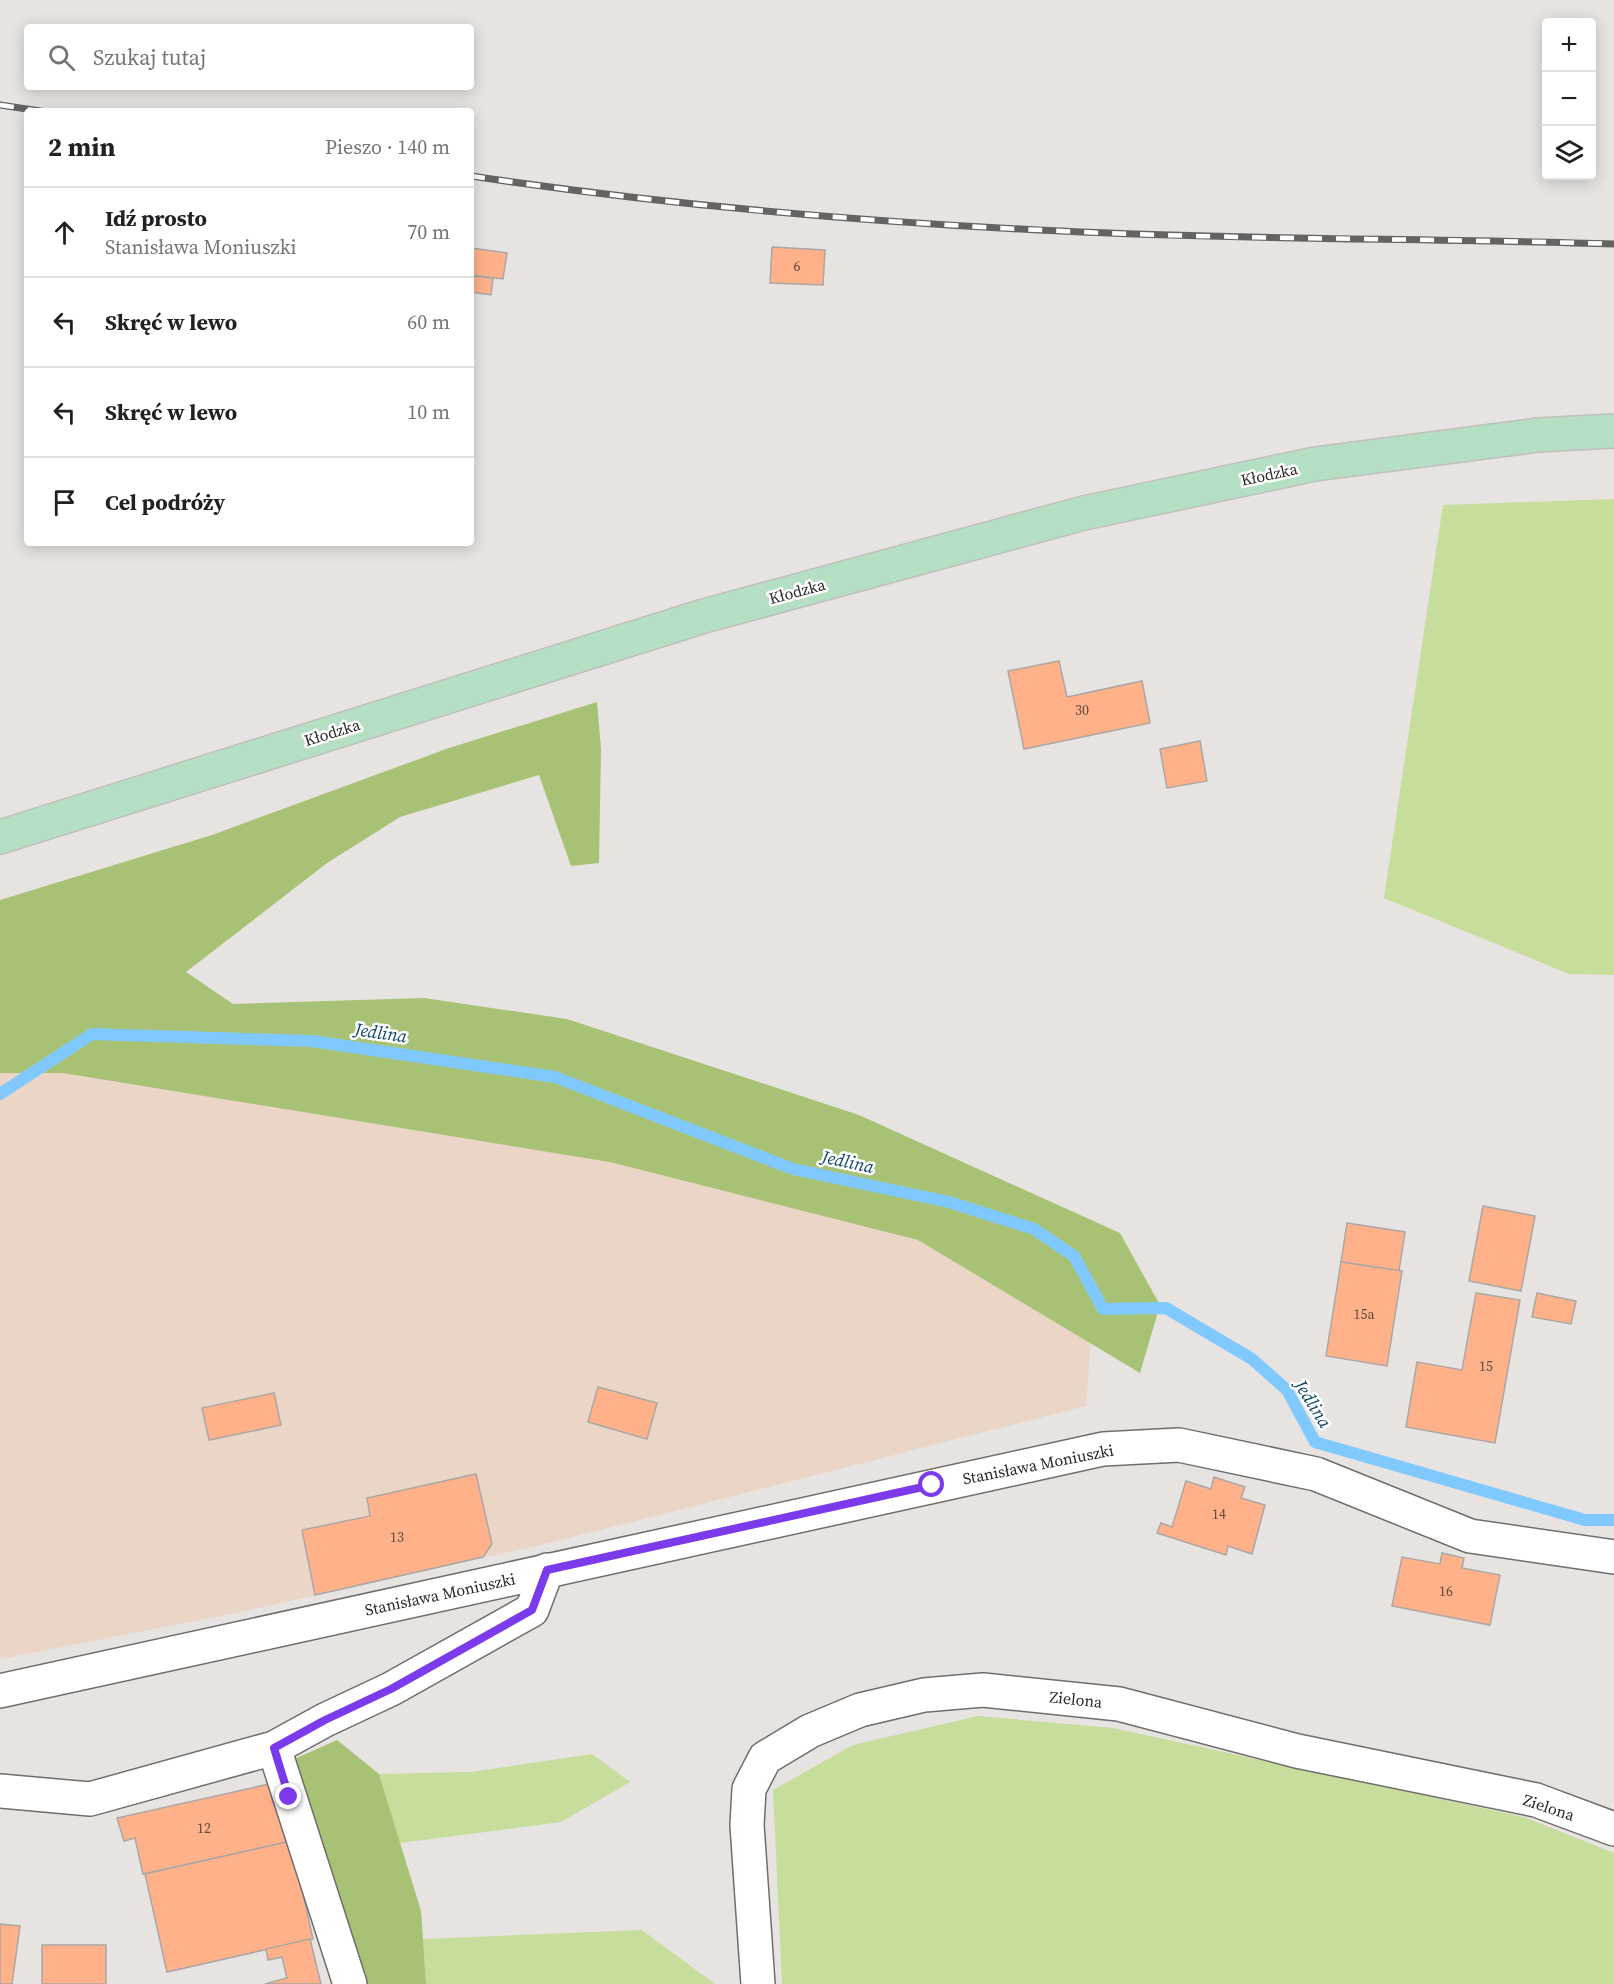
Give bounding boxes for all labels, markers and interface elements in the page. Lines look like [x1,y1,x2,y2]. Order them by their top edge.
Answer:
map controls [1542,18,1596,180]
button: + [1542,18,1596,72]
search box [24,24,474,90]
icon: search [45,41,78,74]
text: Szukaj tutaj [93,42,206,72]
button: − [1542,72,1596,126]
button: layers [1542,126,1596,180]
text: 2 min [48,129,115,165]
text: Pieszo · 140 m [325,133,450,161]
text: Idź prosto [105,203,207,233]
icon: ahead [48,216,81,249]
text: 70 m [407,218,450,246]
text: Stanisława Moniuszki [105,233,297,261]
house number: 6 [794,256,801,276]
icon: left [48,306,81,339]
text: Skręć w lewo [105,307,237,337]
text: 60 m [407,308,450,336]
icon: left [48,396,81,429]
text: Skręć w lewo [105,397,237,427]
text: 10 m [407,398,450,426]
street label: Kłodzka [1239,457,1300,491]
icon: arrive [48,486,81,519]
text: Cel podróży [105,487,225,517]
street label: Kłodzka [766,573,828,609]
house number: 30 [1075,700,1089,720]
street label: Kłodzka [301,713,364,751]
water label: Jedlina [350,1016,409,1049]
water label: Jedlina [817,1143,877,1179]
house number: 15a [1353,1304,1375,1324]
house number: 15 [1479,1356,1493,1376]
water label: Jedlina [1287,1372,1338,1433]
street label: Stanisława Moniuszki [961,1439,1116,1489]
route start [918,1471,944,1497]
house number: 14 [1212,1504,1226,1524]
house number: 13 [390,1527,404,1547]
street label: Stanisława Moniuszki [363,1567,517,1621]
house number: 16 [1439,1581,1453,1601]
street label: Zielona [1049,1685,1104,1713]
route end [275,1783,301,1809]
street label: Zielona [1520,1788,1578,1826]
house number: 12 [197,1818,211,1838]

